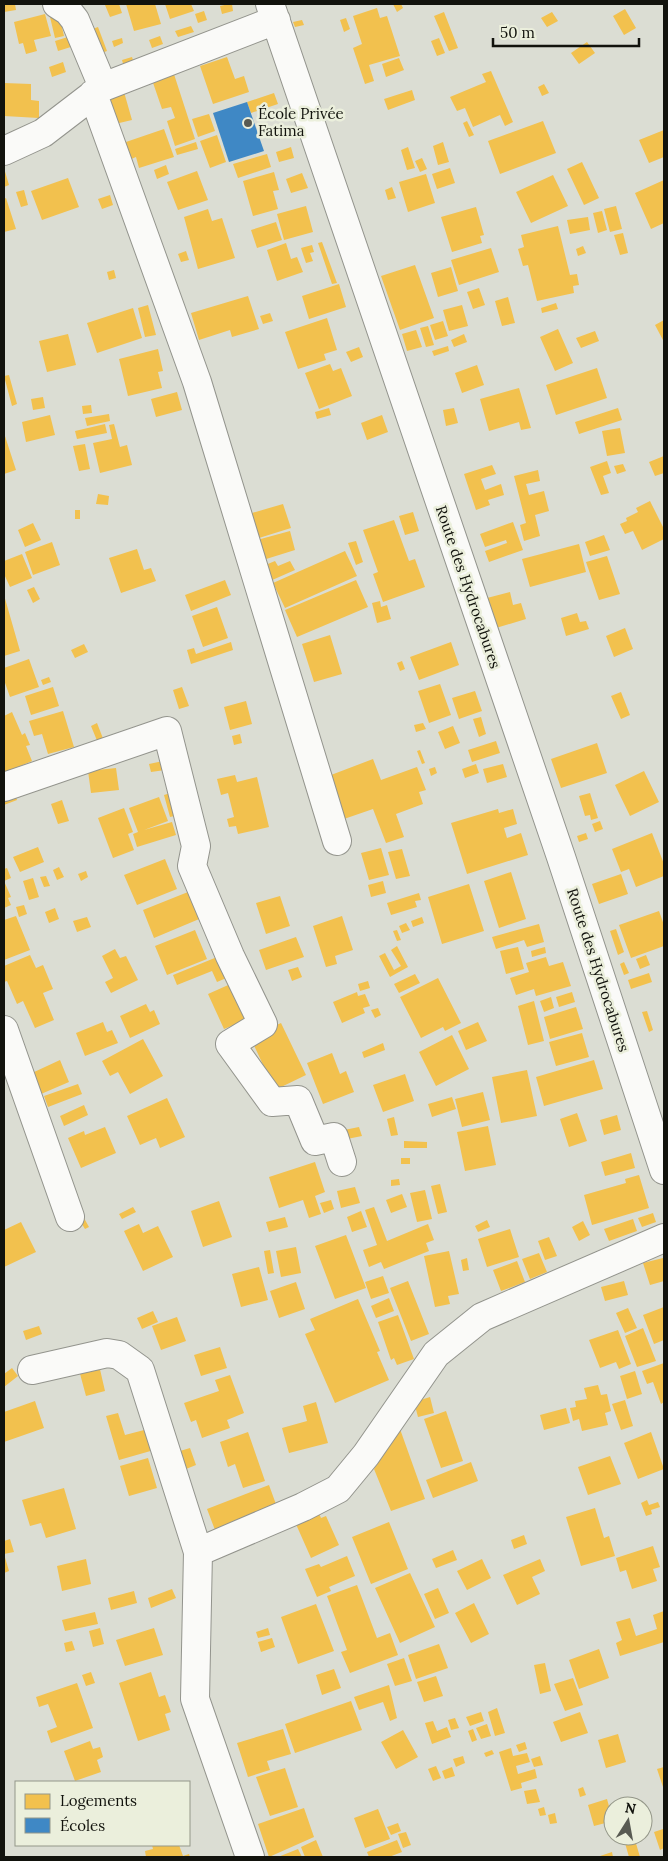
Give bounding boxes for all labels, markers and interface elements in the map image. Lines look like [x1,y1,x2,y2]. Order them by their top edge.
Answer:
scale bar [493,15,639,47]
text: 50 m [500,23,535,42]
place label: École Privée Fatima [258,104,344,140]
marker: École Privée Fatima [242,117,254,129]
street label: Route des Hydrocabures [432,503,505,671]
street label: Route des Hydrocabures [563,886,634,1054]
legend [15,1781,190,1846]
text: Logements [60,1791,137,1810]
north arrow [603,1796,653,1846]
text: N [623,1798,638,1818]
text: Écoles [60,1816,105,1835]

